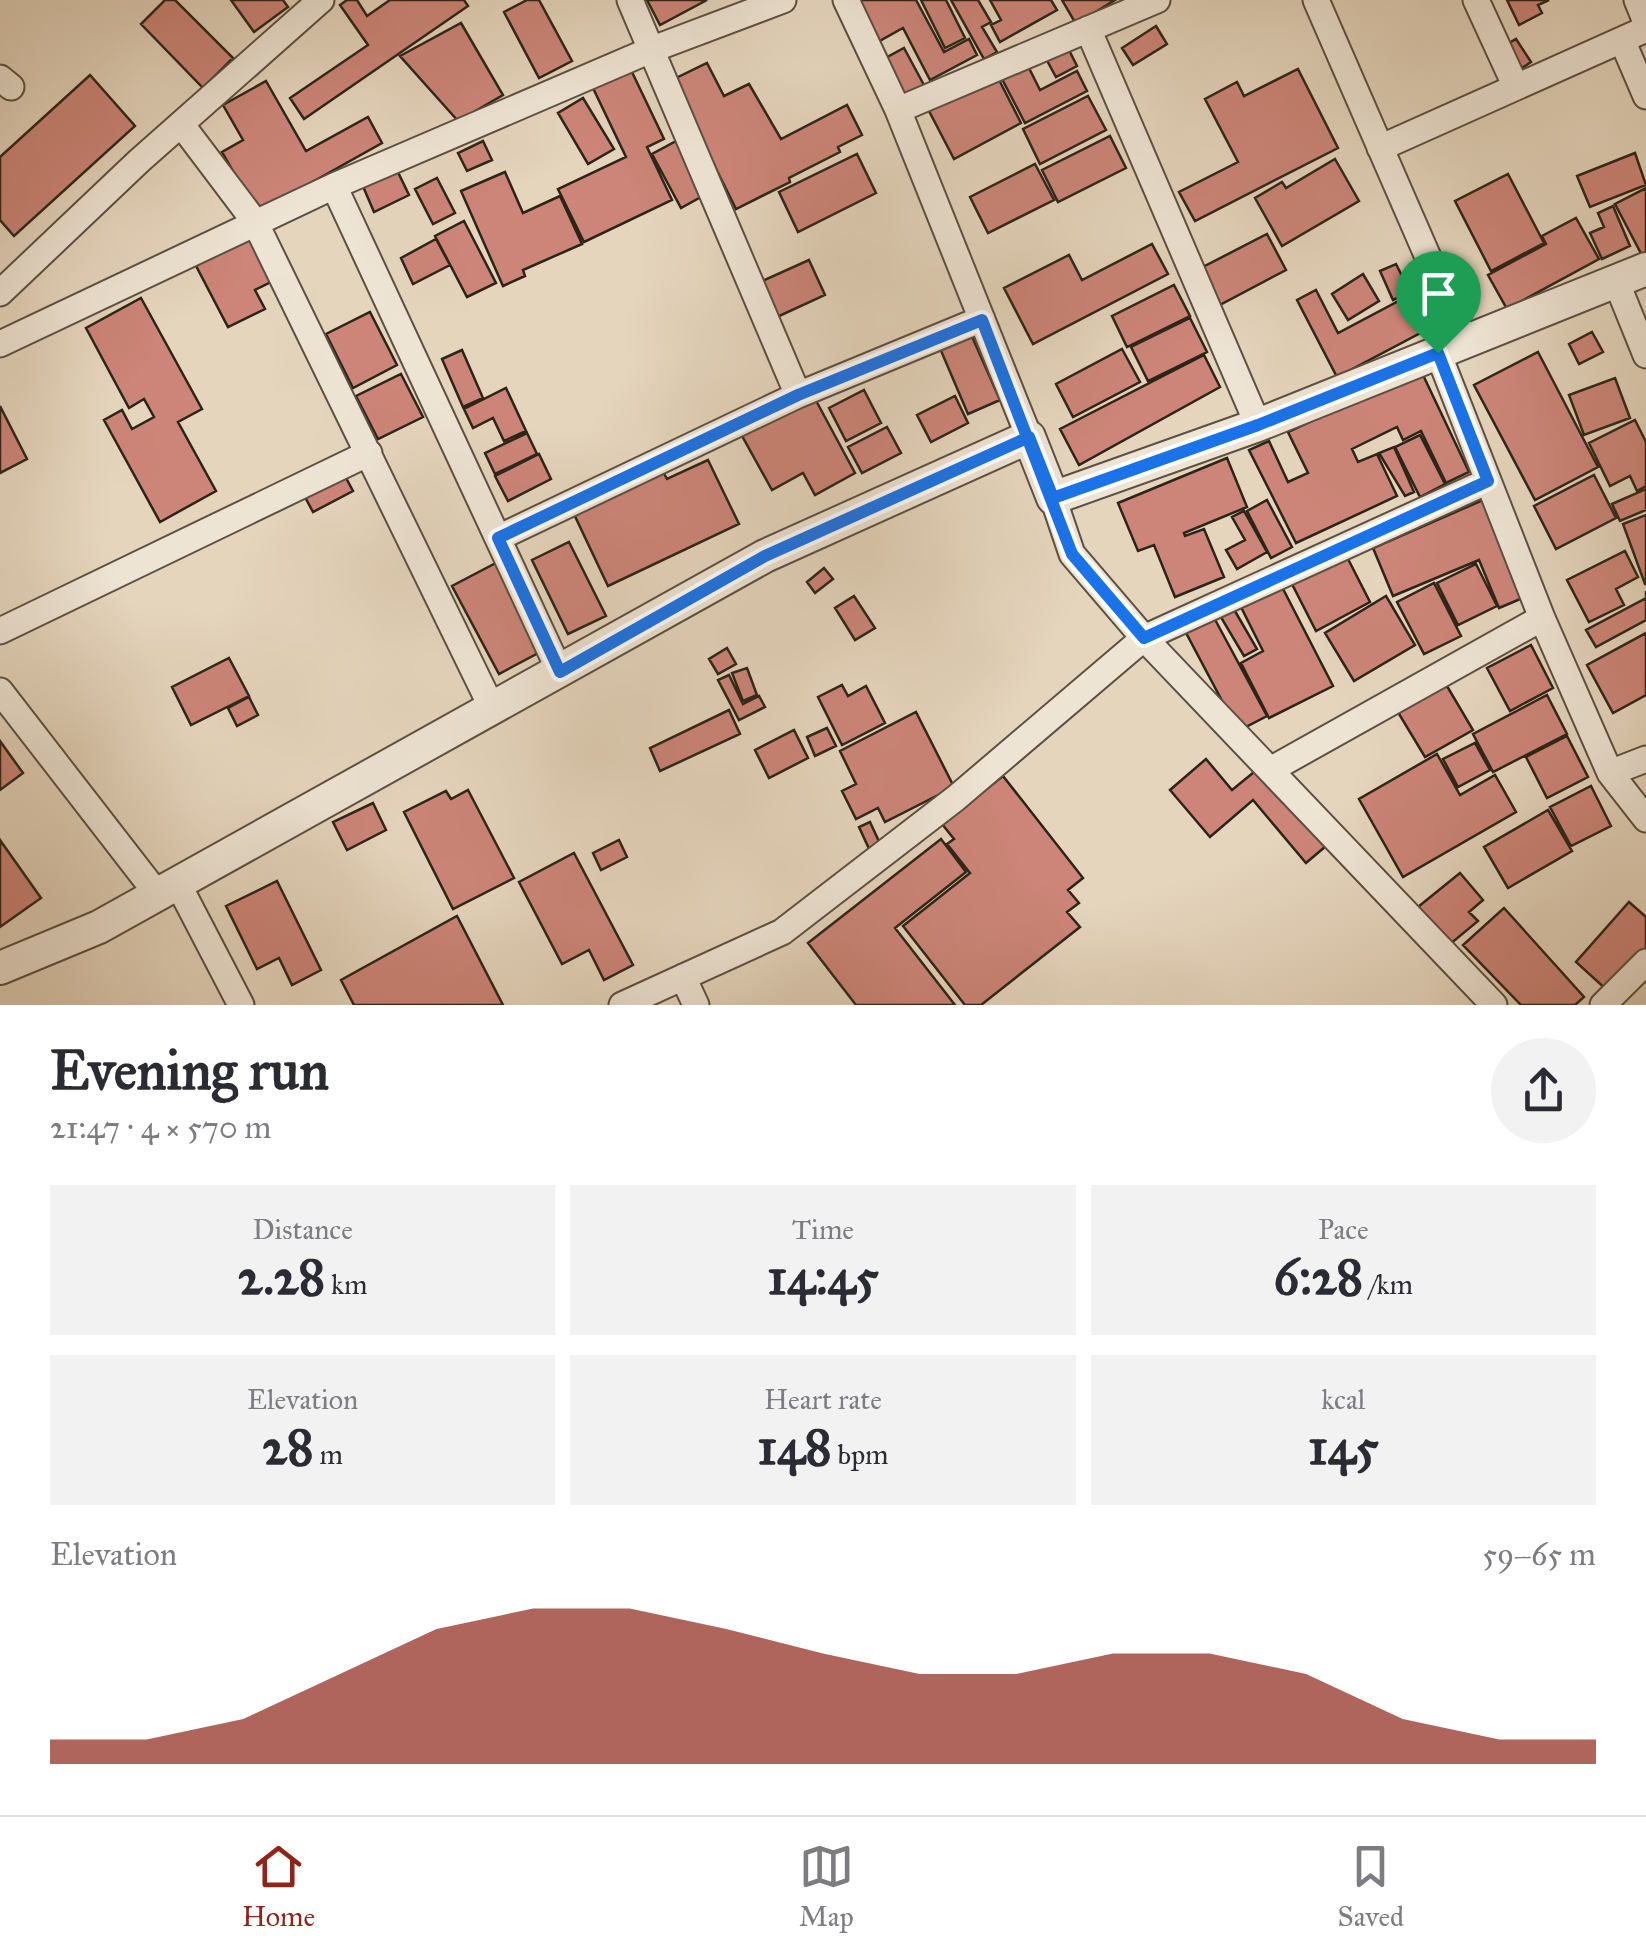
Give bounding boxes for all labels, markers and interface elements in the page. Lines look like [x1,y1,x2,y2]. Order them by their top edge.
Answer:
pin [1396,251,1481,354]
icon: arrive [1411,266,1466,321]
text: Evening run [50,1037,329,1104]
button: share [1491,1038,1596,1143]
text: 21:47 · 4 × 570 m [50,1108,271,1147]
text: Distance [252,1212,353,1247]
text: Time [792,1212,854,1247]
text: Pace [1318,1212,1369,1247]
text: 2.28 [238,1247,325,1308]
text: 14:45 [767,1247,879,1308]
text: 6:28 [1274,1247,1363,1308]
text: km [325,1267,368,1302]
text: /km [1363,1267,1413,1302]
text: Elevation [247,1382,358,1417]
text: Heart rate [764,1382,882,1417]
text: kcal [1321,1382,1365,1417]
text: 28 [262,1417,314,1478]
text: 148 [757,1417,832,1478]
text: 145 [1308,1417,1379,1478]
text: m [314,1437,343,1472]
text: bpm [832,1437,889,1472]
text: Elevation [50,1535,177,1574]
text: 59–65 m [1482,1535,1596,1574]
tab: Home [242,1839,315,1934]
tab: Map [799,1839,854,1934]
tab: Saved [1338,1839,1404,1934]

